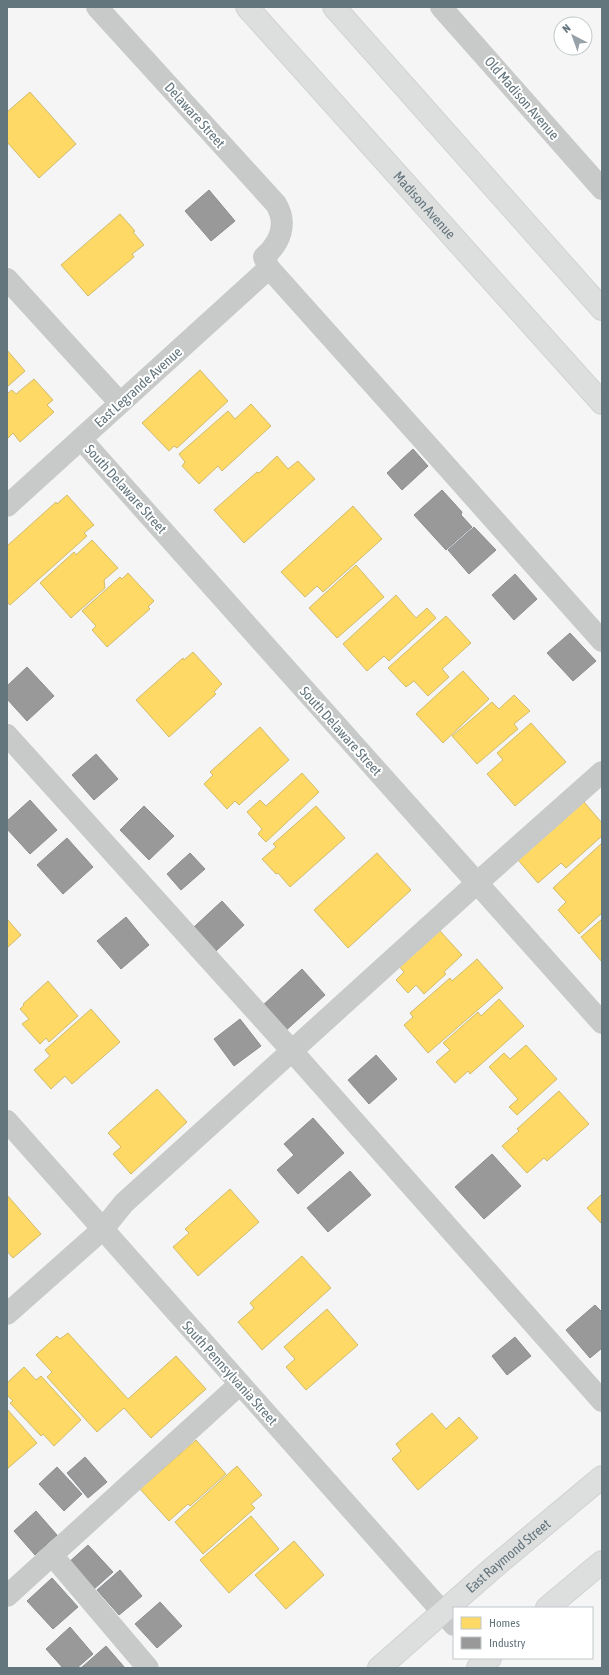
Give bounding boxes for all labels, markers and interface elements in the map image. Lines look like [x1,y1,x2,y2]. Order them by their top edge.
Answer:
north arrow [553,16,593,56]
text: N [560,22,573,35]
street label: Old Madison Avenue [482,53,562,143]
street label: Delaware Street [162,79,228,151]
street label: Madison Avenue [390,168,459,242]
street label: East Legrande Avenue [91,344,185,430]
street label: South Delaware Street [82,441,170,537]
street label: South Delaware Street [297,683,385,779]
street label: South Pennsylvania Street [179,1318,281,1428]
street label: East Raymond Street [463,1516,553,1596]
legend [453,1607,593,1659]
text: Homes [489,1616,520,1630]
text: Industry [489,1636,526,1650]

